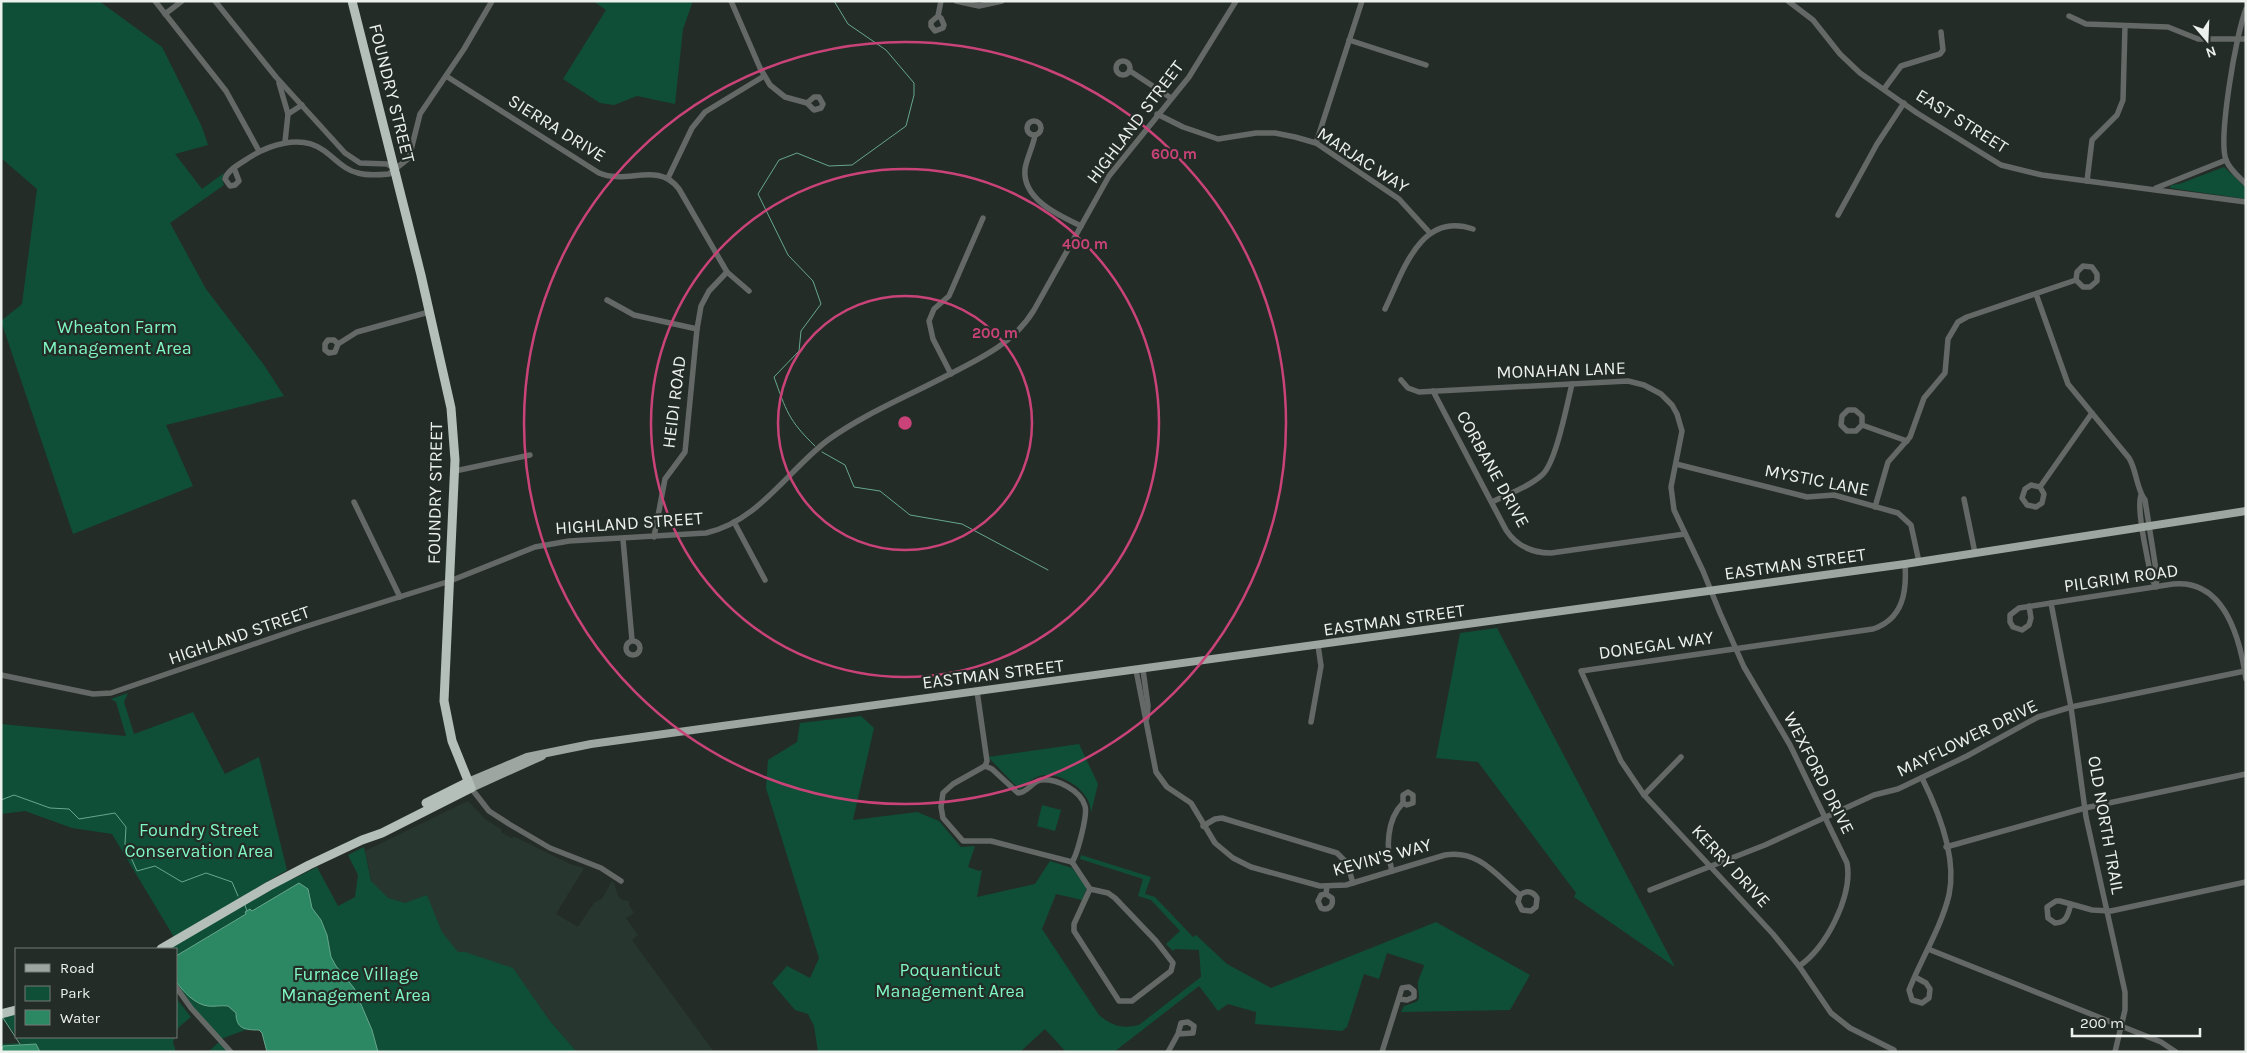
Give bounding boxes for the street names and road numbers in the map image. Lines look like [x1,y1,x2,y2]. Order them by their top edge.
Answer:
street label: FOUNDRY STREET [364,21,420,165]
street label: HIGHLAND STREET [1082,56,1188,188]
street label: EAST STREET [1912,84,2012,158]
street label: SIERRA DRIVE [504,89,610,167]
street label: MARJAC WAY [1313,122,1413,198]
street label: HEIDI ROAD [657,354,691,450]
street label: MONAHAN LANE [1496,357,1626,383]
street label: CORBANE DRIVE [1452,407,1534,531]
street label: FOUNDRY STREET [423,422,447,564]
street label: MYSTIC LANE [1763,459,1871,501]
street label: HIGHLAND STREET [554,507,704,539]
street label: EASTMAN STREET [1723,543,1867,585]
street label: PILGRIM ROAD [2062,559,2180,597]
street label: EASTMAN STREET [1322,599,1466,641]
street label: HIGHLAND STREET [165,600,313,670]
street label: DONEGAL WAY [1597,626,1715,664]
street label: EASTMAN STREET [921,654,1065,694]
street label: MAYFLOWER DRIVE [1893,694,2041,782]
street label: WEXFORD DRIVE [1779,708,1859,838]
street label: OLD NORTH TRAIL [2083,754,2129,897]
street label: KERRY DRIVE [1687,820,1775,912]
street label: KEVIN'S WAY [1330,833,1434,881]

